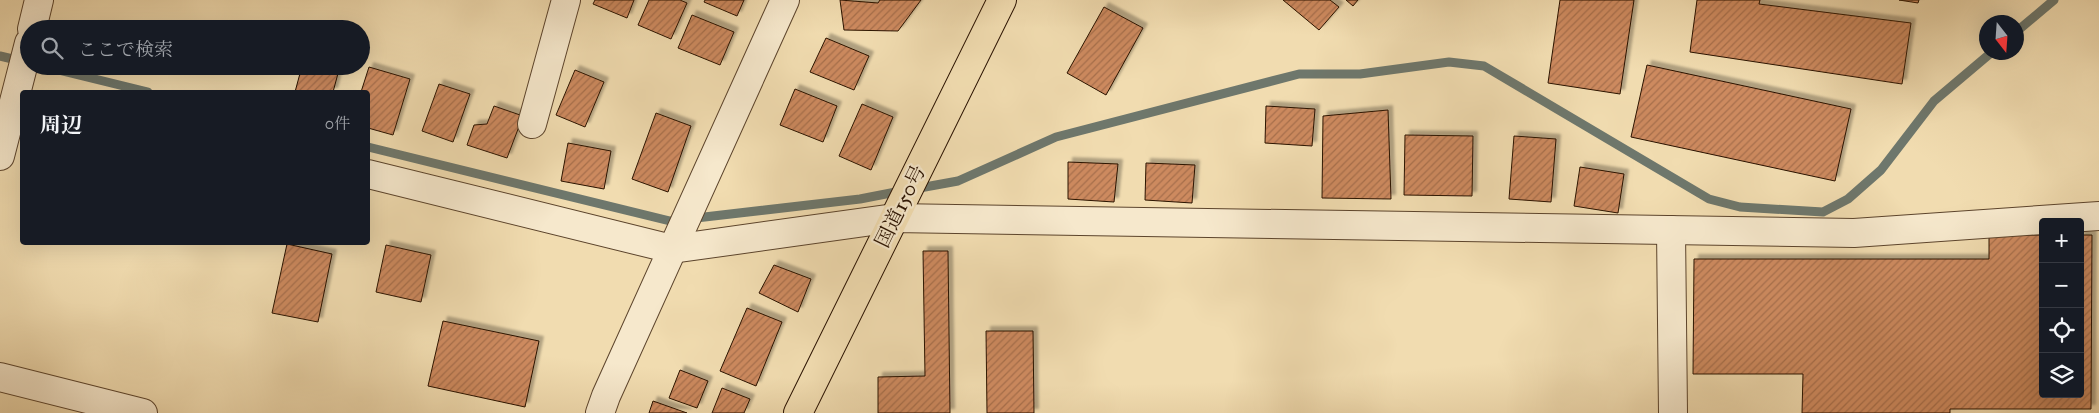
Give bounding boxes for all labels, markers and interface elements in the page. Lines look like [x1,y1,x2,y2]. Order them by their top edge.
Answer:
north arrow [1979,15,2024,60]
search box [20,20,370,75]
icon: search [38,34,66,62]
text: ここで検索 [78,38,173,61]
text: 周辺 [40,112,82,138]
text: 0件 [325,114,350,133]
street label: 国道150号 [870,161,930,251]
map controls [2039,218,2084,398]
button: + [2039,218,2084,263]
button: − [2039,263,2084,308]
button: locate [2039,308,2084,353]
button: layers [2039,353,2084,398]

